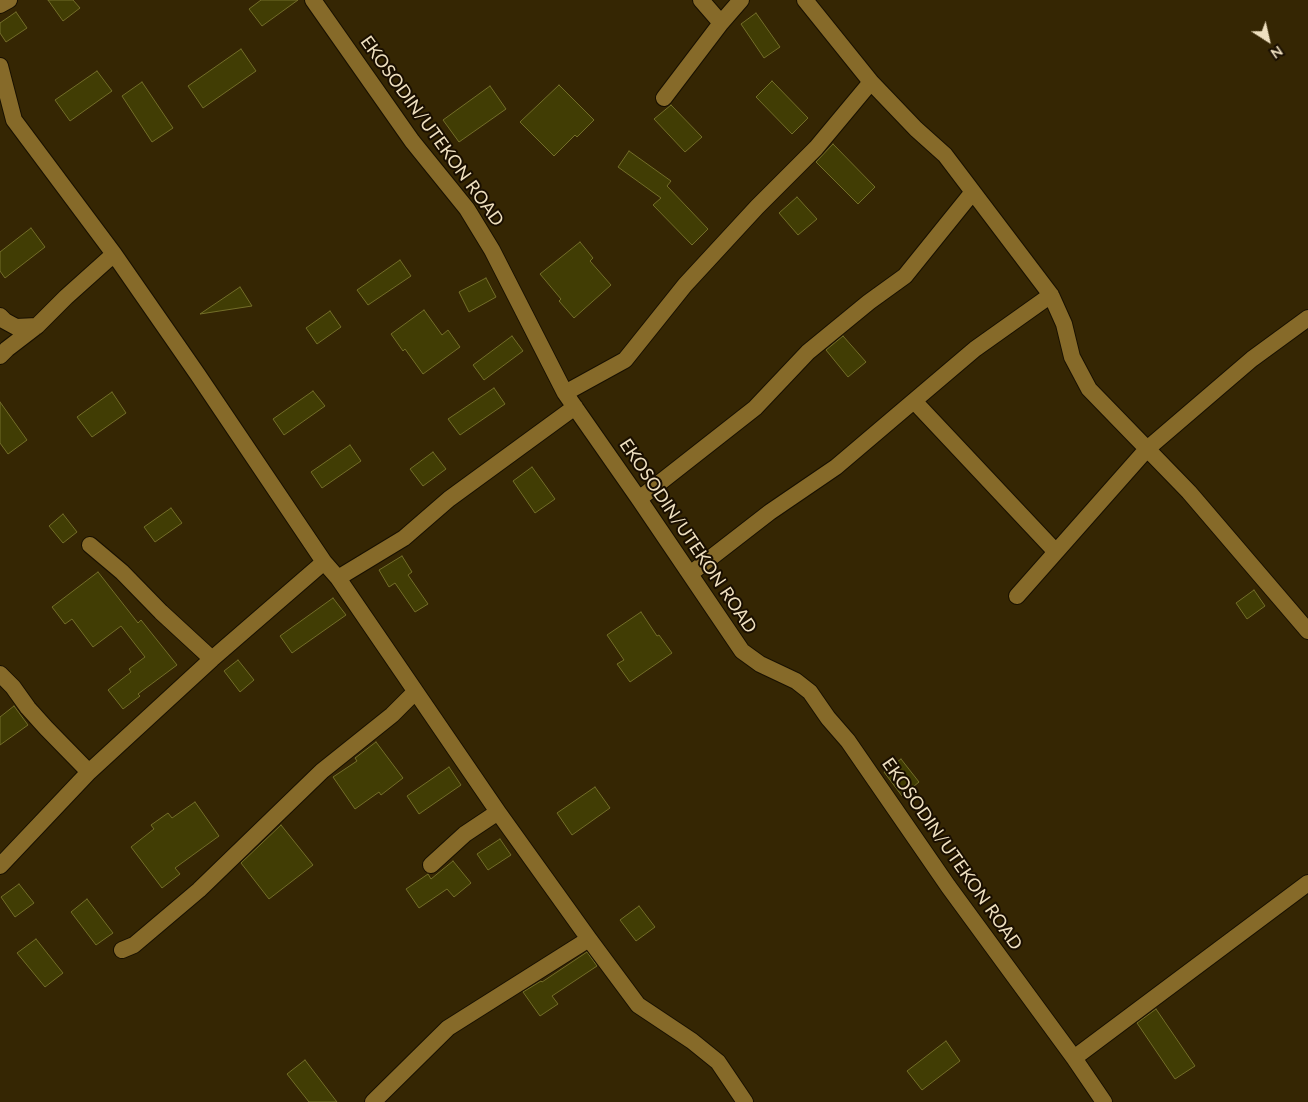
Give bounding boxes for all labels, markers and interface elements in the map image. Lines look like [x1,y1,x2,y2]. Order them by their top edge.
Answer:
north arrow [1243,15,1293,65]
street label: EKOSODIN/UTEKON ROAD [356,32,508,230]
text: N [1268,43,1286,63]
street label: EKOSODIN/UTEKON ROAD [615,435,761,637]
street label: EKOSODIN/UTEKON ROAD [877,754,1027,954]

